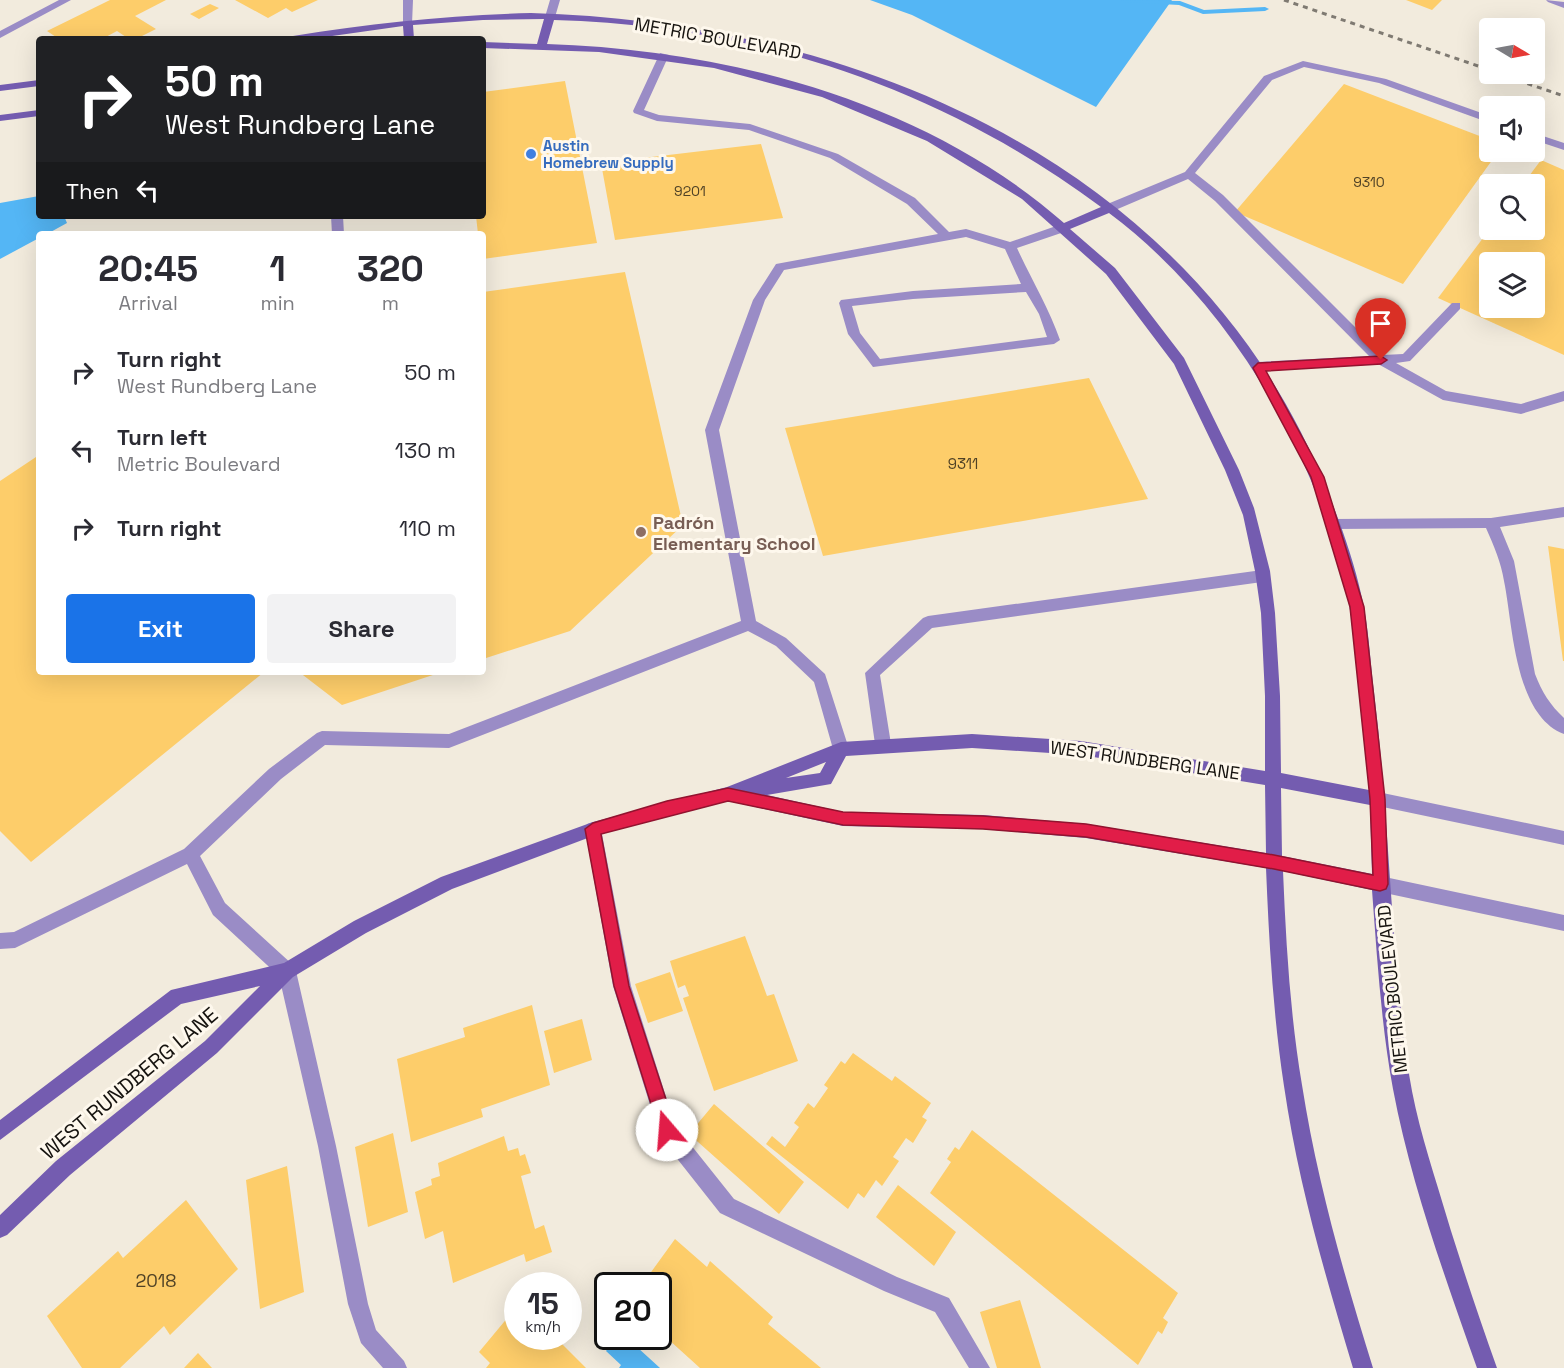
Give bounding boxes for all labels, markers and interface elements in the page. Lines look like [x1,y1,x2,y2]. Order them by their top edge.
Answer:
street label: METRIC BOULEVARD [633,12,803,64]
north arrow [1479,18,1545,84]
map controls [1479,18,1545,318]
text: 50 m [165,55,264,108]
icon: right [66,60,144,138]
button: sound [1479,96,1545,162]
text: West Rundberg Lane [165,107,435,142]
place label: Austin Homebrew Supply [543,136,674,172]
marker: Austin Homebrew Supply [524,147,538,161]
house number: 9310 [1353,173,1385,191]
icon: left [131,174,164,207]
button: search [1479,174,1545,240]
text: Then [66,177,119,205]
house number: 9201 [674,182,706,200]
text: 20:45 [98,246,198,292]
text: 1 [270,246,286,292]
text: 320 [357,246,424,292]
button: layers [1479,252,1545,318]
text: Arrival [119,290,178,316]
text: min [260,290,295,316]
text: m [382,290,399,316]
pin [1355,298,1406,360]
icon: arrive [1364,307,1397,340]
text: Turn right [117,345,222,373]
icon: right [66,356,99,389]
text: 50 m [404,358,456,386]
text: West Rundberg Lane [117,373,317,399]
text: Turn left [117,423,207,451]
icon: left [66,434,99,467]
text: 130 m [395,436,456,464]
text: Metric Boulevard [117,451,281,477]
house number: 9311 [948,454,978,473]
place label: Padrón Elementary School [653,511,816,555]
icon: right [66,512,99,545]
text: Turn right [117,514,222,542]
text: 110 m [399,514,456,542]
marker: Padrón Elementary School [634,525,648,539]
button: Exit [66,594,255,663]
button: Share [267,594,456,663]
street label: WEST RUNDBERG LANE [1049,735,1241,785]
street label: METRIC BOULEVARD [1372,904,1412,1074]
street label: WEST RUNDBERG LANE [35,1001,223,1165]
position arrow [635,1098,699,1162]
house number: 2018 [135,1269,177,1292]
speed limit sign: 20 [594,1272,672,1350]
text: 15 [527,1284,559,1323]
text: km/h [525,1317,561,1336]

